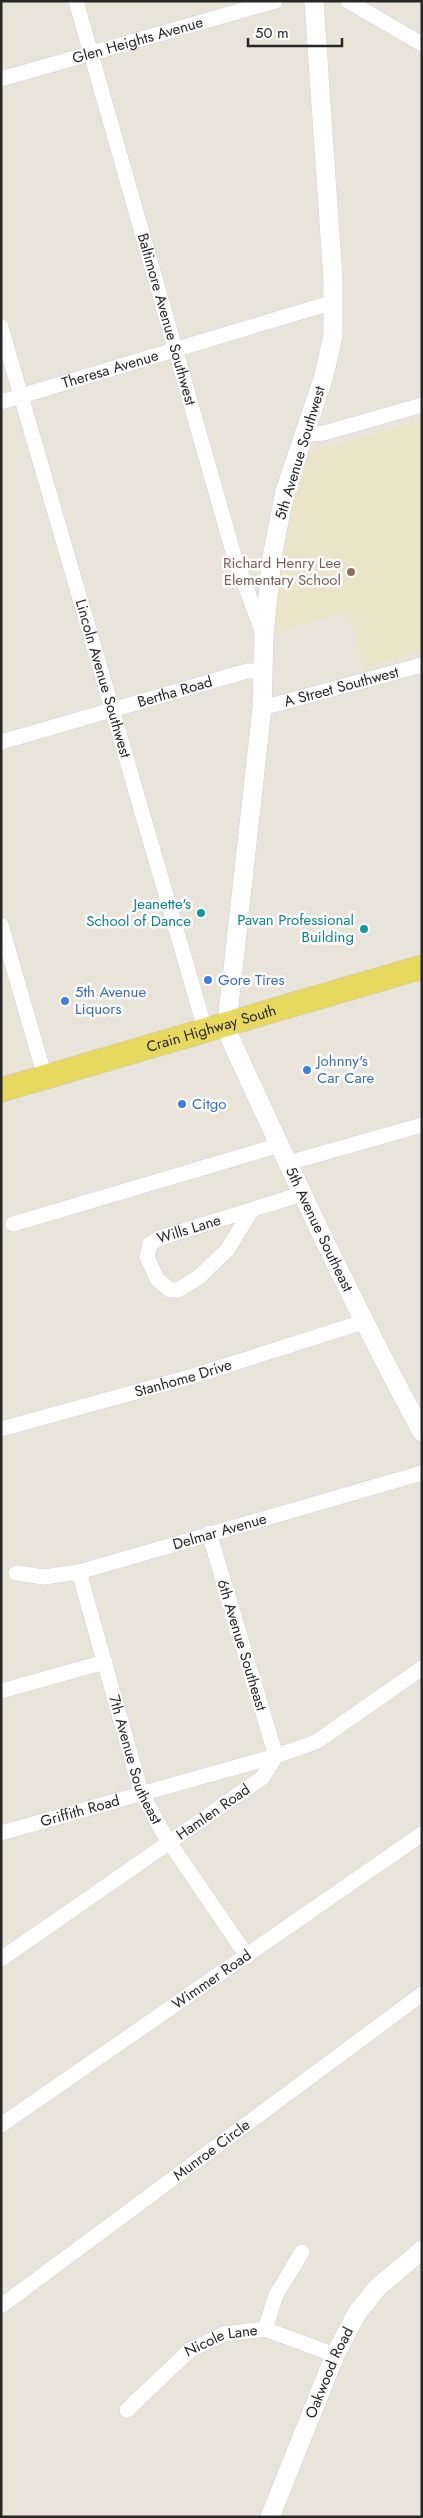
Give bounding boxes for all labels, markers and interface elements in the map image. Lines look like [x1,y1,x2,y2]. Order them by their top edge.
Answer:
street label: Glen Heights Avenue [70,11,206,69]
scale bar [248,15,342,47]
text: 50 m [255,22,289,44]
street label: Baltimore Avenue Southwest [132,231,202,408]
street label: Theresa Avenue [59,344,161,394]
street label: 5th Avenue Southwest [269,383,331,523]
place label: Richard Henry Lee Elementary School [223,552,341,591]
marker: Richard Henry Lee Elementary School [345,566,357,578]
street label: Lincoln Avenue Southwest [70,597,137,761]
street label: A Street Southwest [281,661,401,713]
street label: Bertha Road [135,671,215,713]
place label: Jeanette's School of Dance [86,893,191,932]
marker: Jeanette's School of Dance [195,907,207,919]
place label: Pavan Professional Building [237,909,354,948]
marker: Pavan Professional Building [358,923,370,935]
place label: Gore Tires [218,969,285,991]
marker: Gore Tires [202,974,214,986]
place label: 5th Avenue Liquors [75,981,146,1020]
marker: 5th Avenue Liquors [59,995,71,1007]
street label: Crain Highway South [144,999,279,1058]
place label: Johnny's Car Care [315,1050,375,1089]
marker: Johnny's Car Care [301,1064,313,1076]
place label: Citgo [192,1093,227,1115]
marker: Citgo [176,1098,188,1110]
street label: 5th Avenue Southeast [280,1163,359,1296]
street label: Wills Lane [154,1209,224,1249]
street label: Stanhome Drive [132,1353,235,1403]
street label: Delmar Avenue [170,1507,269,1555]
street label: 6th Avenue Southeast [212,1577,273,1714]
street label: 7th Avenue Southeast [103,1692,168,1829]
street label: Hamlen Road [172,1779,254,1845]
street label: Griffith Road [38,1789,122,1832]
street label: Wimmer Road [168,1944,256,2015]
street label: Munroe Circle [168,2114,255,2186]
street label: Nicole Lane [181,2319,259,2362]
street label: Oakwood Road [300,2323,359,2422]

